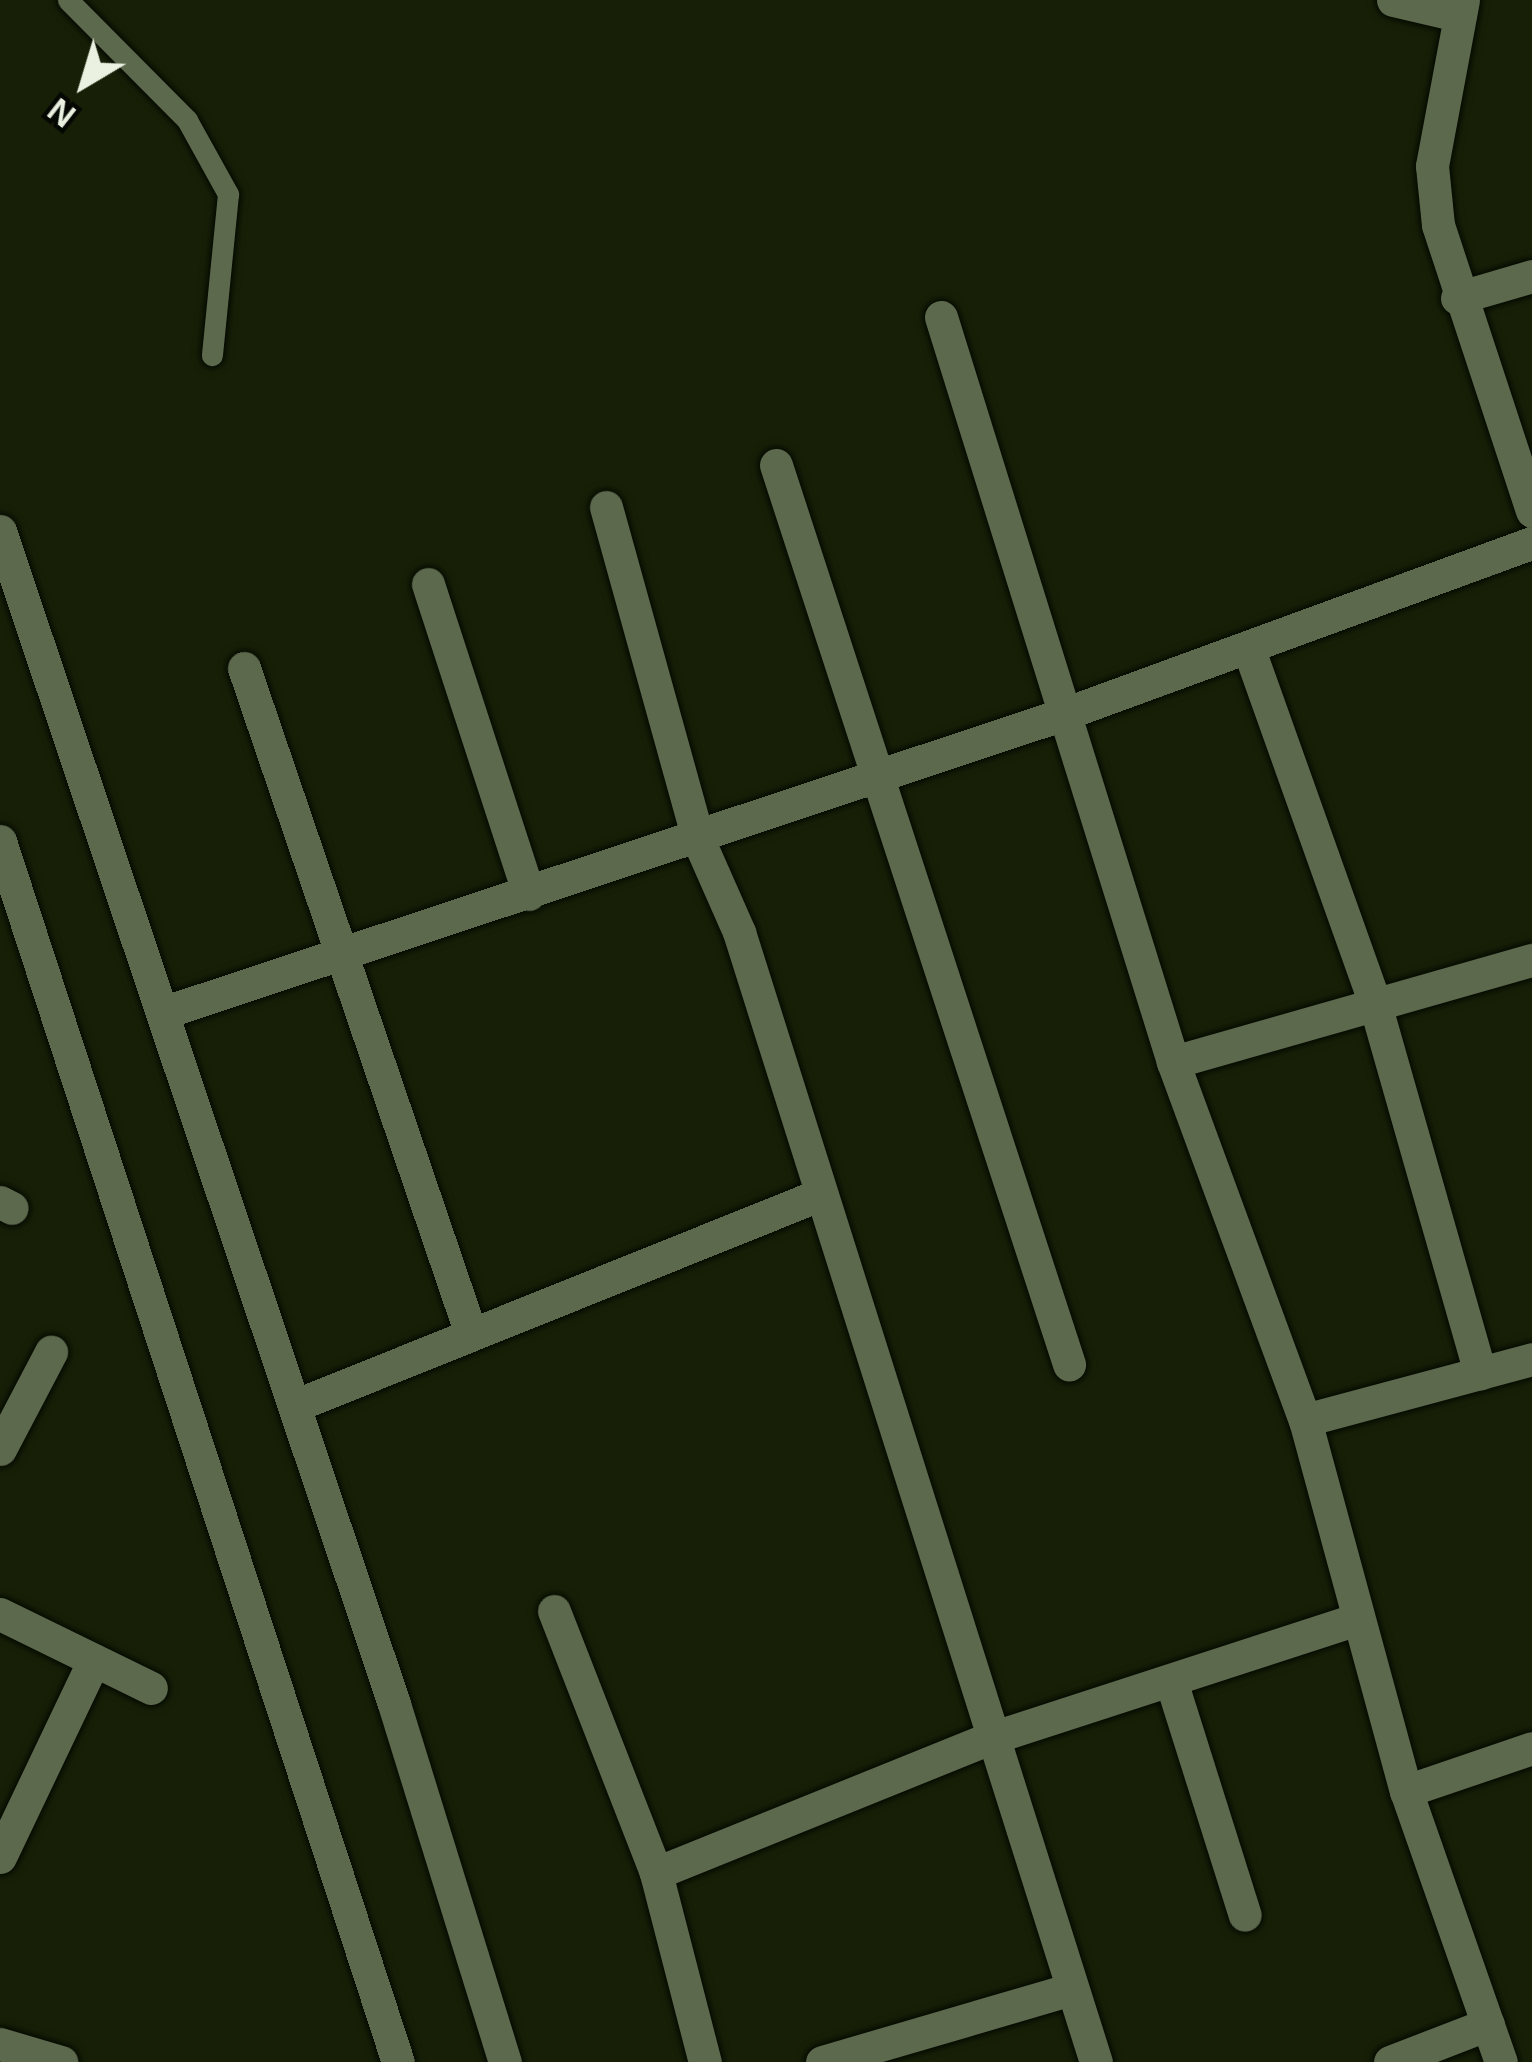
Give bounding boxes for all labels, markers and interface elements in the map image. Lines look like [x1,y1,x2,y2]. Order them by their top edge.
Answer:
north arrow [24,24,144,144]
text: N [41,91,82,135]

